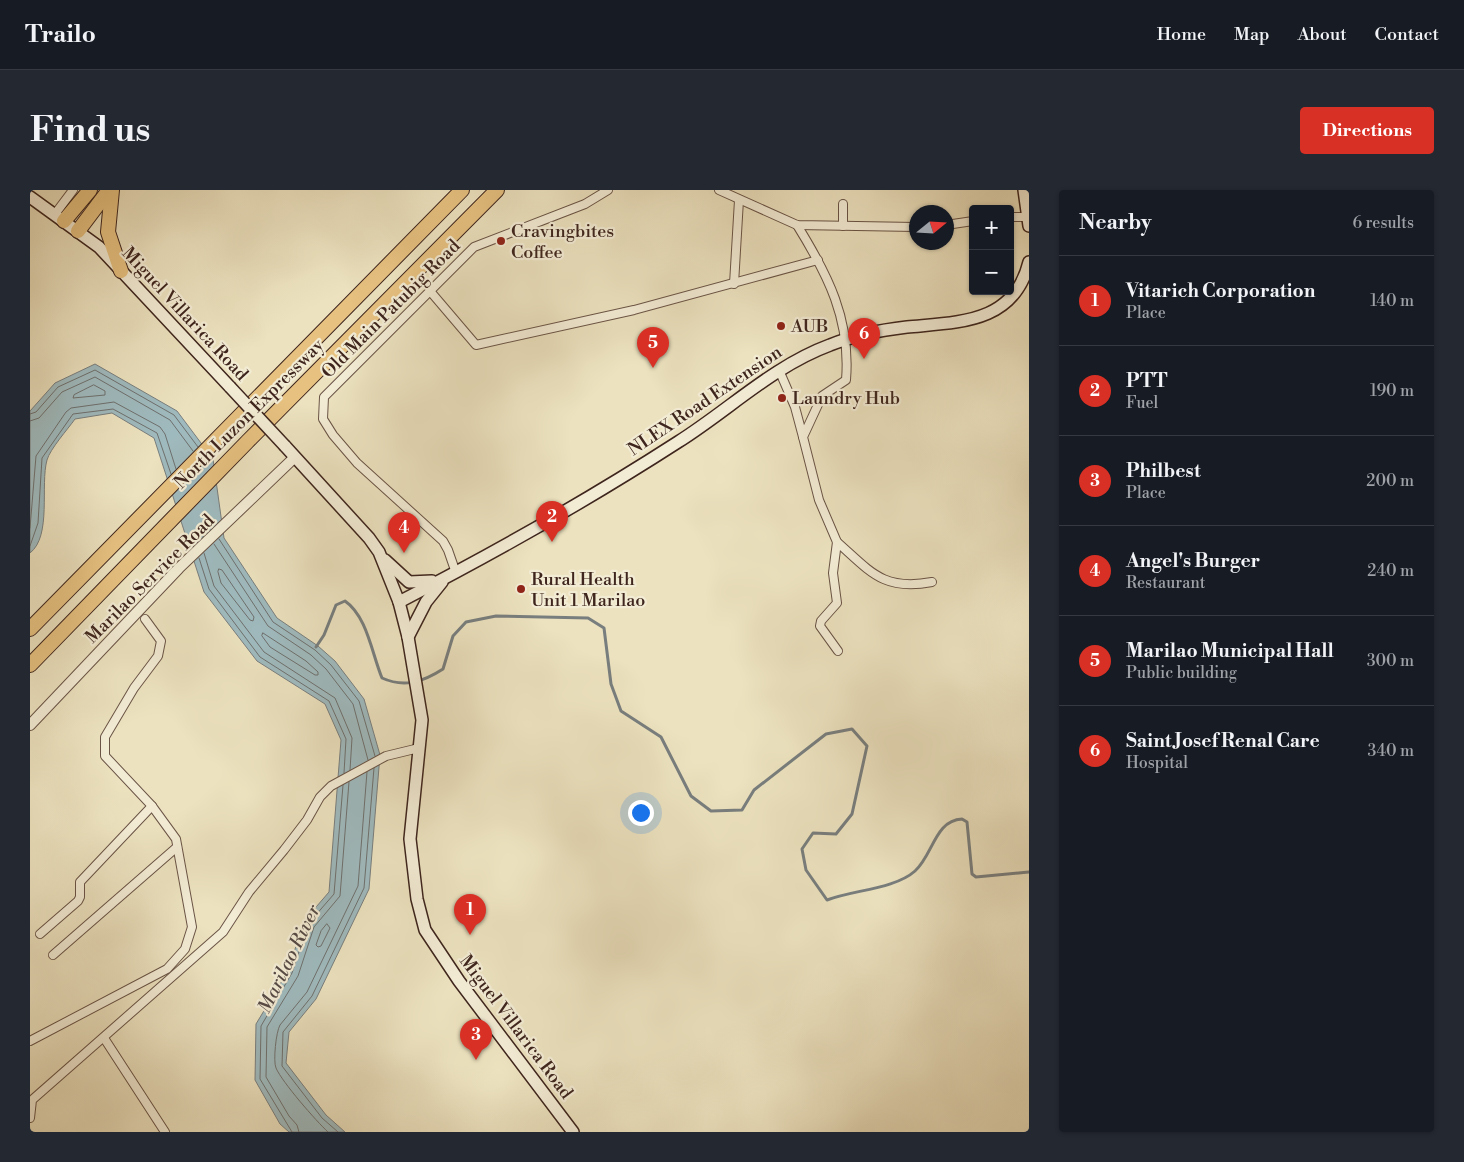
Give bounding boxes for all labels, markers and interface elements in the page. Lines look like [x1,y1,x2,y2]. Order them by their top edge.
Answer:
text: Trailo [25,20,96,50]
text: Home [1157,23,1206,46]
text: Map [1234,23,1270,46]
text: About [1298,23,1347,46]
text: Contact [1375,23,1439,46]
button: Directions [1300,107,1434,154]
text: Find us [30,109,150,152]
north arrow [909,205,954,250]
map controls [969,205,1014,295]
button: + [969,205,1014,250]
text: Nearby [1079,210,1152,236]
text: 6 results [1353,213,1414,233]
place label: Cravingbites Coffee [511,220,614,264]
street label: Old Main Patubig Road [317,234,466,383]
marker: Cravingbites Coffee [495,235,507,247]
street label: Miguel Villarica Road [117,242,254,386]
button: − [969,250,1014,295]
text: Vitarich Corporation [1126,279,1315,303]
text: 1 [1091,291,1099,311]
text: 140 m [1370,291,1414,311]
text: Place [1126,303,1166,323]
place label: AUB [790,315,828,338]
pin: 6 [848,318,880,359]
marker: AUB [775,320,787,332]
pin: 5 [637,327,669,368]
street label: North Luzon Expressway [169,334,329,494]
street label: NLEX Road Extension [623,341,787,461]
text: PTT [1126,369,1167,393]
text: 2 [1090,381,1100,401]
text: 190 m [1370,381,1414,401]
place label: Laundry Hub [792,387,900,410]
marker: Laundry Hub [776,392,788,404]
text: Fuel [1126,393,1158,413]
text: Philbest [1126,459,1201,483]
text: 3 [1090,471,1100,491]
text: 200 m [1366,471,1414,491]
text: Place [1126,483,1166,503]
pin: 2 [536,501,568,542]
street label: Marilao Service Road [80,509,220,649]
pin: 4 [388,512,420,553]
text: Angel's Burger [1126,549,1260,573]
text: 4 [1090,561,1100,581]
text: 240 m [1367,561,1414,581]
place label: Rural Health Unit 1 Marilao [531,568,645,612]
text: Restaurant [1126,573,1205,593]
marker: Rural Health Unit 1 Marilao [515,583,527,595]
text: Marilao Municipal Hall [1126,639,1334,663]
text: 5 [1090,651,1100,671]
text: 300 m [1367,651,1414,671]
text: Public building [1126,663,1237,683]
text: Saint Josef Renal Care [1126,729,1320,753]
text: 6 [1090,741,1100,761]
text: 340 m [1367,741,1414,761]
text: Hospital [1126,753,1188,773]
your location [628,800,654,826]
pin: 1 [454,894,486,935]
water label: Marilao River [252,900,326,1017]
street label: Miguel Villarica Road [454,950,578,1104]
pin: 3 [460,1019,492,1060]

